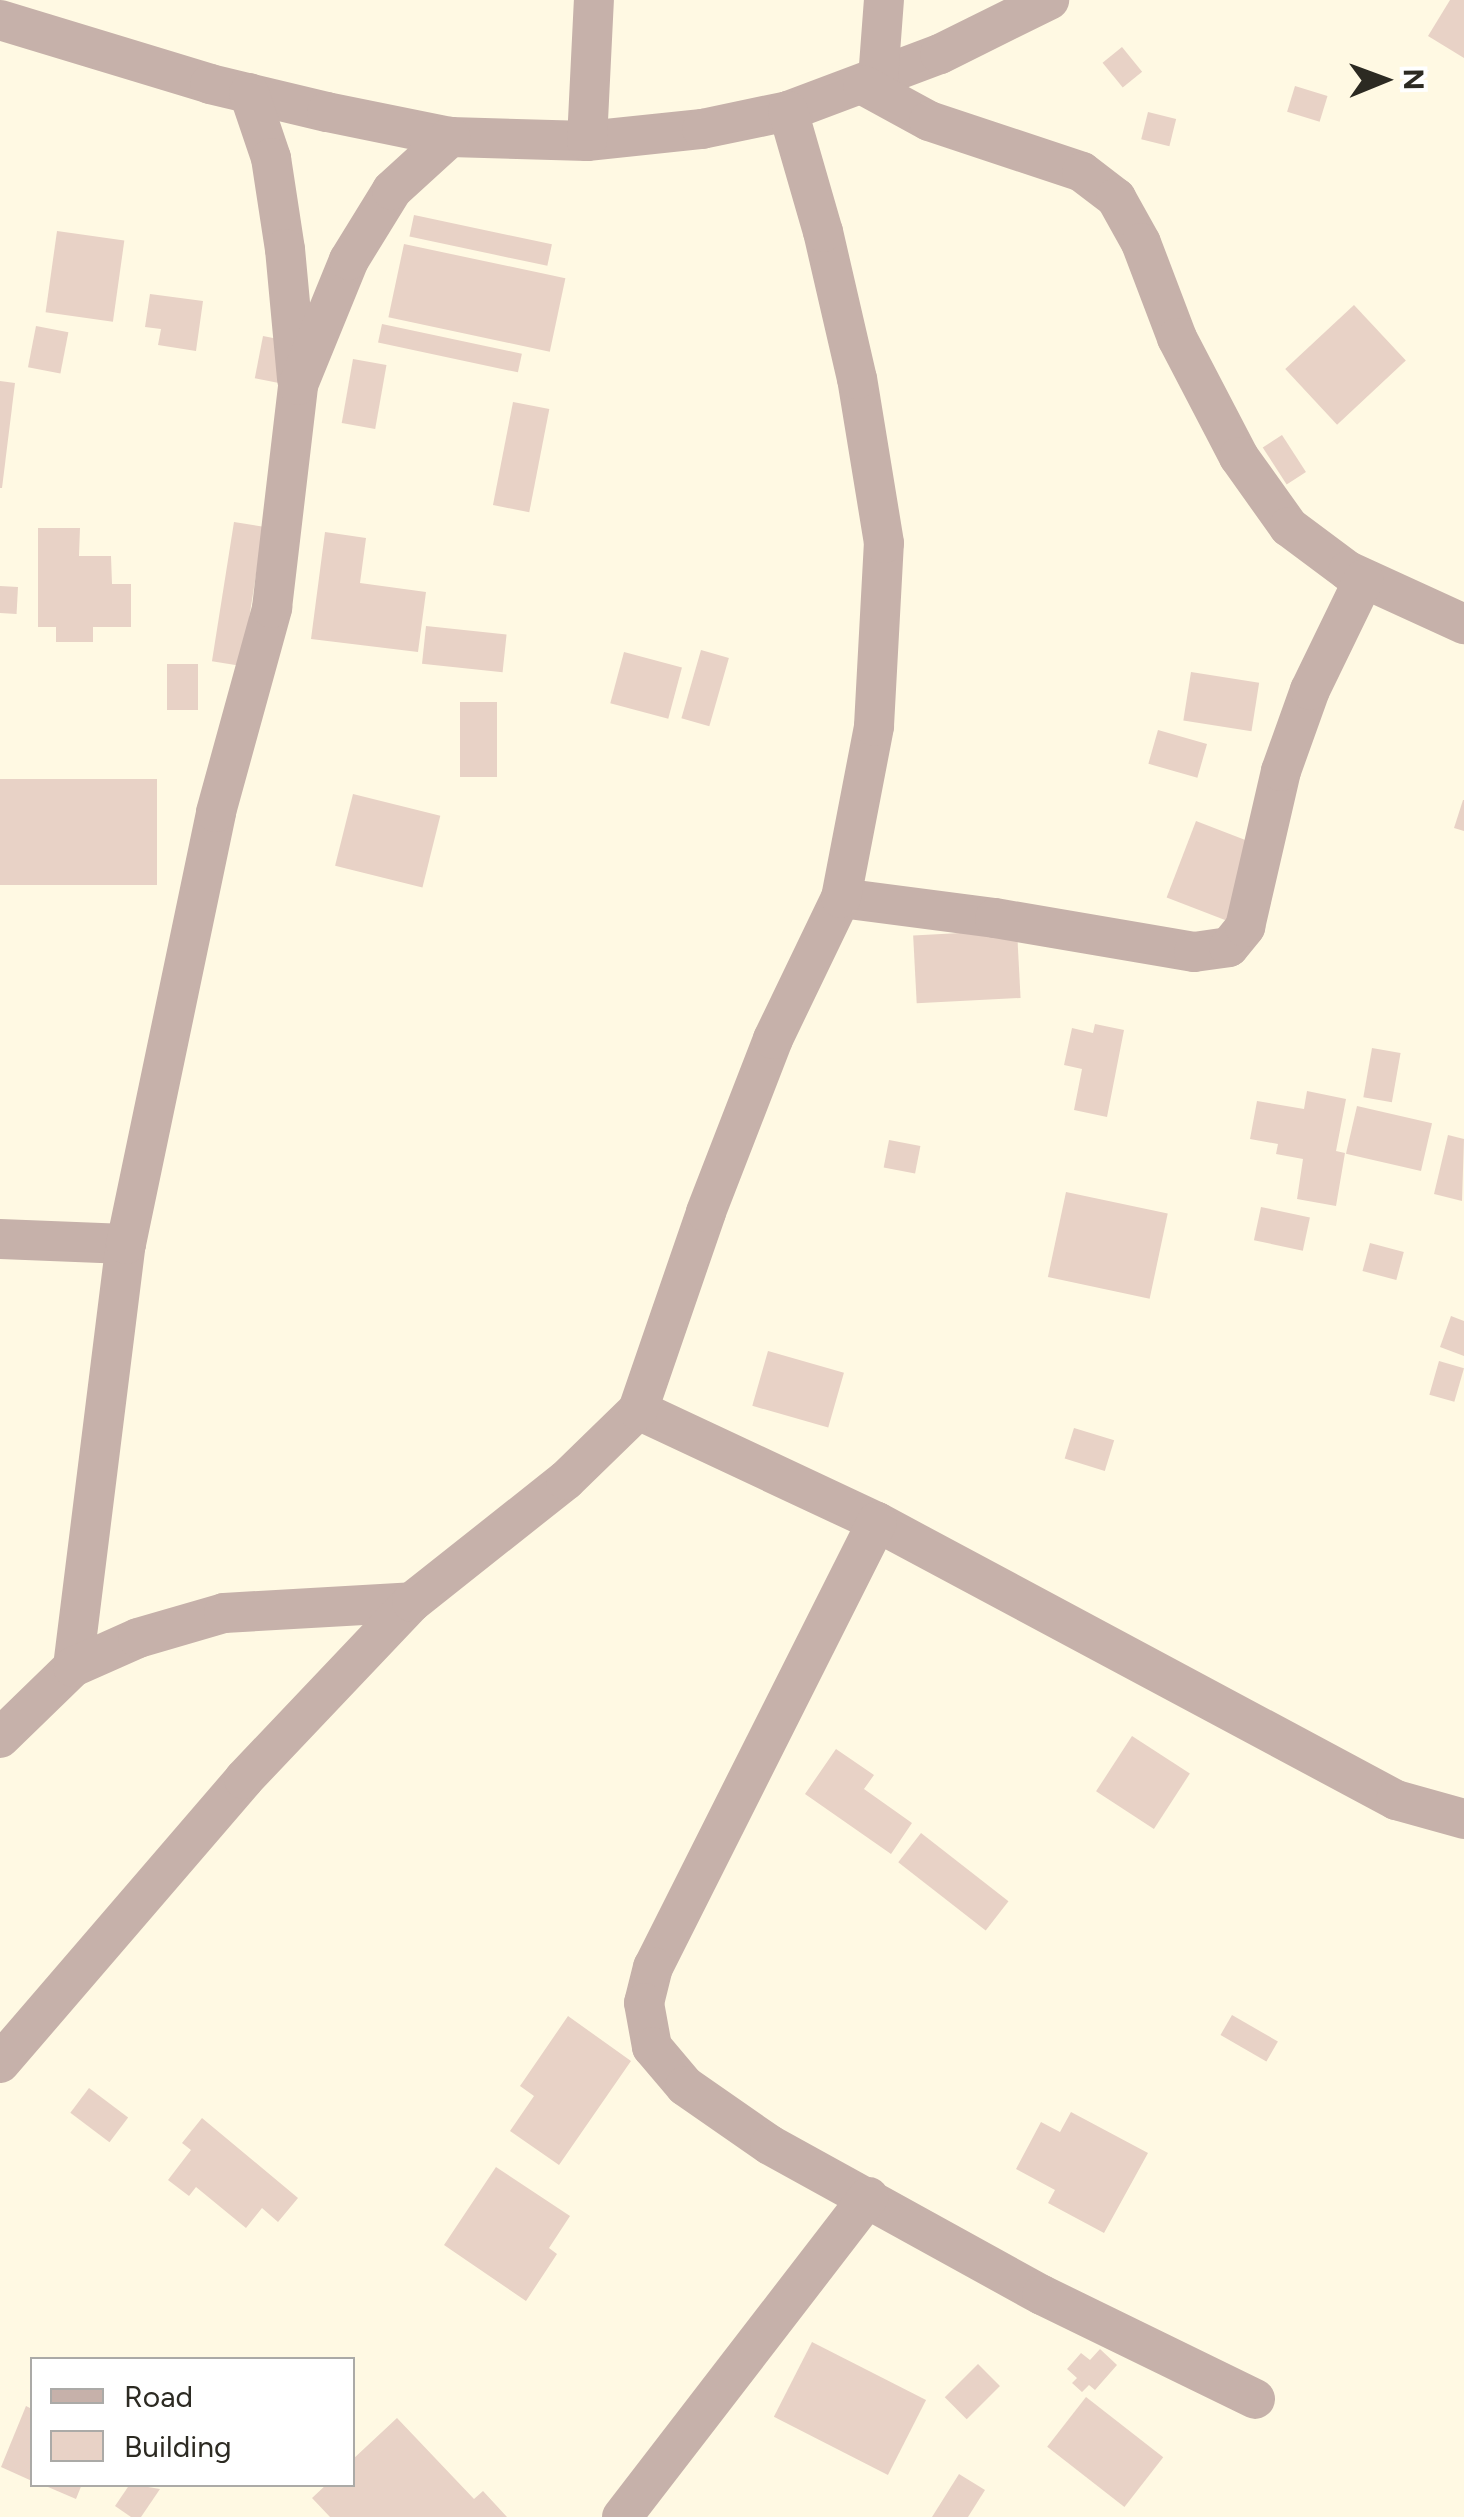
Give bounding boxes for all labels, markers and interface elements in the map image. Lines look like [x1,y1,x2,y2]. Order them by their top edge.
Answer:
north arrow [1334,30,1434,130]
text: N [1397,68,1431,91]
legend [30,2357,355,2487]
text: Road [124,2378,193,2415]
text: Building [124,2428,232,2465]

